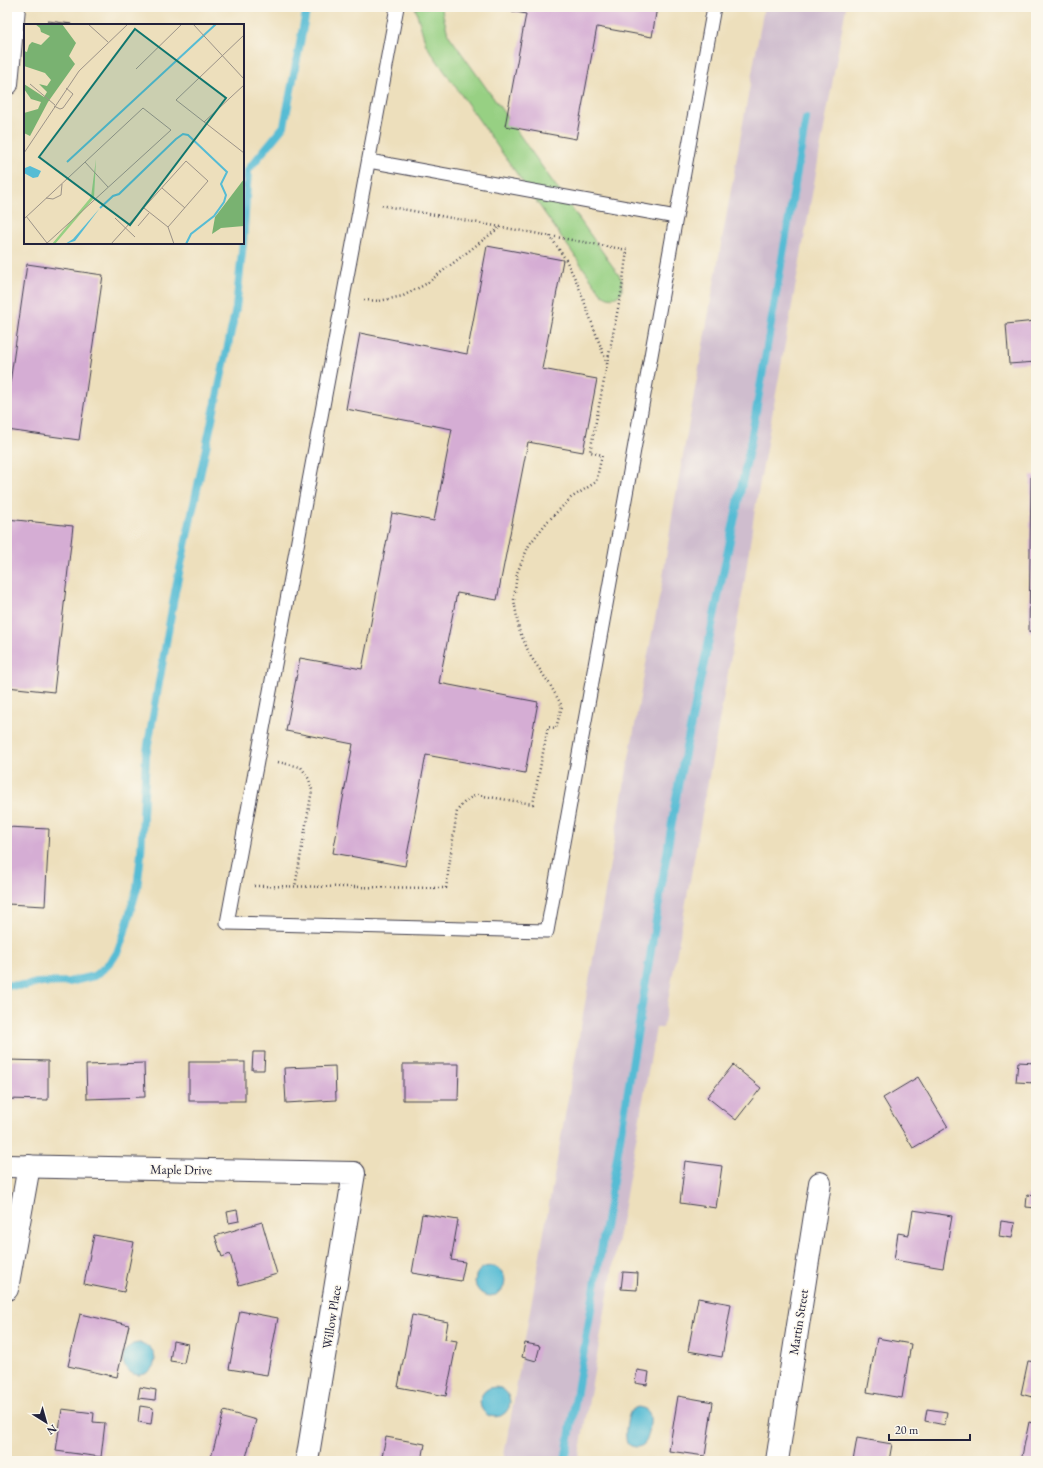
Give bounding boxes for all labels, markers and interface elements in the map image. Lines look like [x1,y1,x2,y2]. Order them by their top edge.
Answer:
inset map [24,24,244,244]
street label: Maple Drive [150,1160,212,1179]
street label: Willow Place [318,1284,345,1350]
street label: Martin Street [785,1288,812,1356]
north arrow [26,1402,66,1442]
scale bar [889,1416,970,1442]
text: N [44,1422,60,1438]
text: 20 m [895,1422,919,1438]

